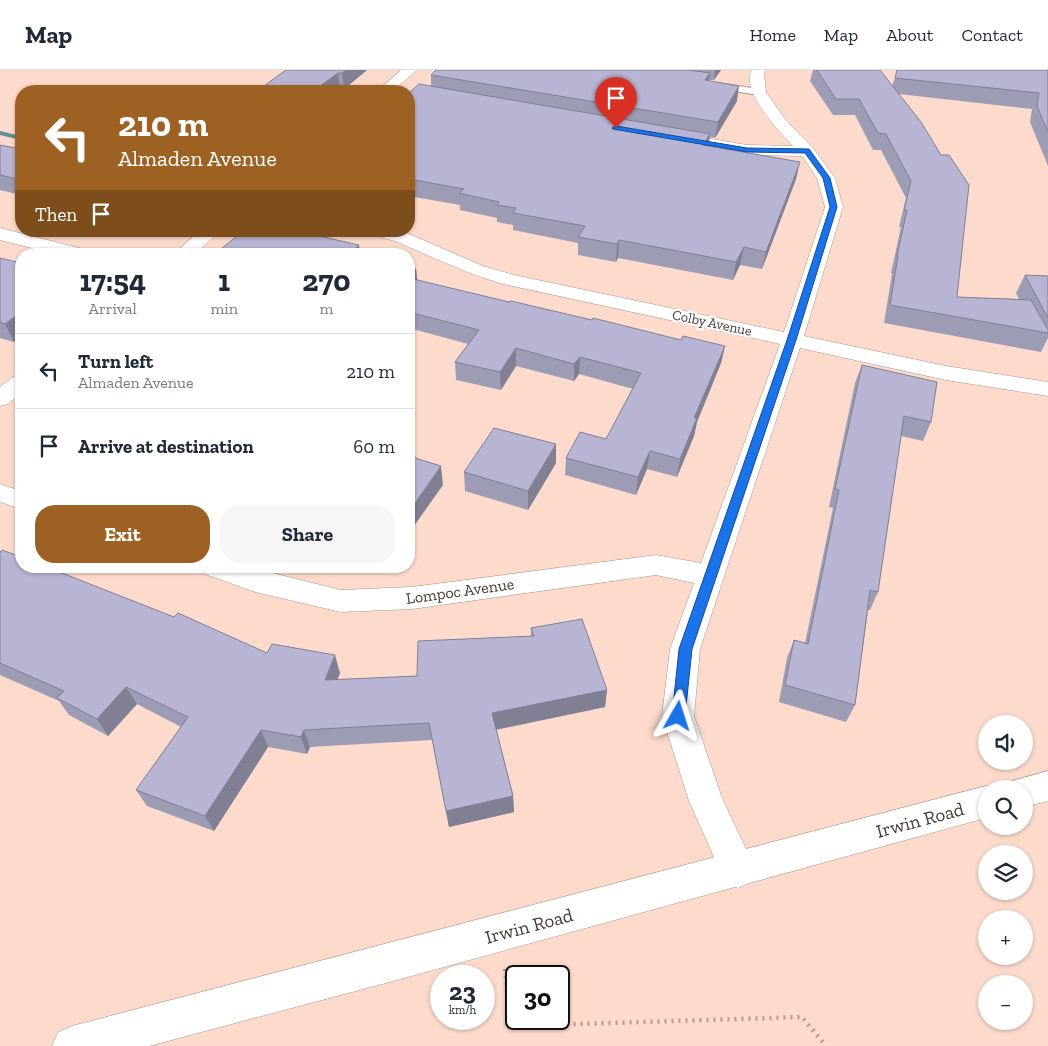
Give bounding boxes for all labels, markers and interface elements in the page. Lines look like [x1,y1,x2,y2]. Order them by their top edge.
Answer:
text: Map [25,20,72,49]
text: Home [749,24,796,46]
text: Map [824,24,858,46]
text: About [886,24,933,46]
text: Contact [961,24,1023,46]
pin [595,77,637,128]
icon: arrive [602,84,630,112]
text: 210 m [118,103,208,145]
icon: left [35,105,100,170]
text: Almaden Avenue [118,145,277,172]
icon: arrive [87,200,115,228]
text: Then [35,203,77,226]
text: 17:54 [79,263,146,299]
text: 1 [218,263,230,299]
text: 270 [302,263,351,299]
text: Arrival [89,299,137,318]
text: min [210,299,238,318]
text: m [320,299,333,318]
street label: Colby Avenue [671,306,754,340]
text: Turn left [78,350,153,373]
icon: left [35,357,63,385]
text: 210 m [346,360,395,383]
text: Almaden Avenue [78,373,193,392]
icon: arrive [35,432,63,460]
text: Arrive at destination [78,435,254,458]
text: 60 m [353,435,395,458]
button: Exit [35,505,210,563]
button: Share [220,505,395,563]
street label: Lompoc Avenue [405,574,515,608]
position arrow [651,689,703,741]
map controls [978,715,1033,1030]
button: sound [978,715,1033,770]
button: search [978,780,1033,835]
street label: Irwin Road [874,797,967,843]
button: layers [978,845,1033,900]
street label: Irwin Road [483,903,576,949]
button: + [978,910,1033,965]
speed limit sign: 30 [505,965,570,1030]
button: − [978,975,1033,1030]
text: 23 [449,976,476,1006]
text: km/h [449,1003,476,1017]

